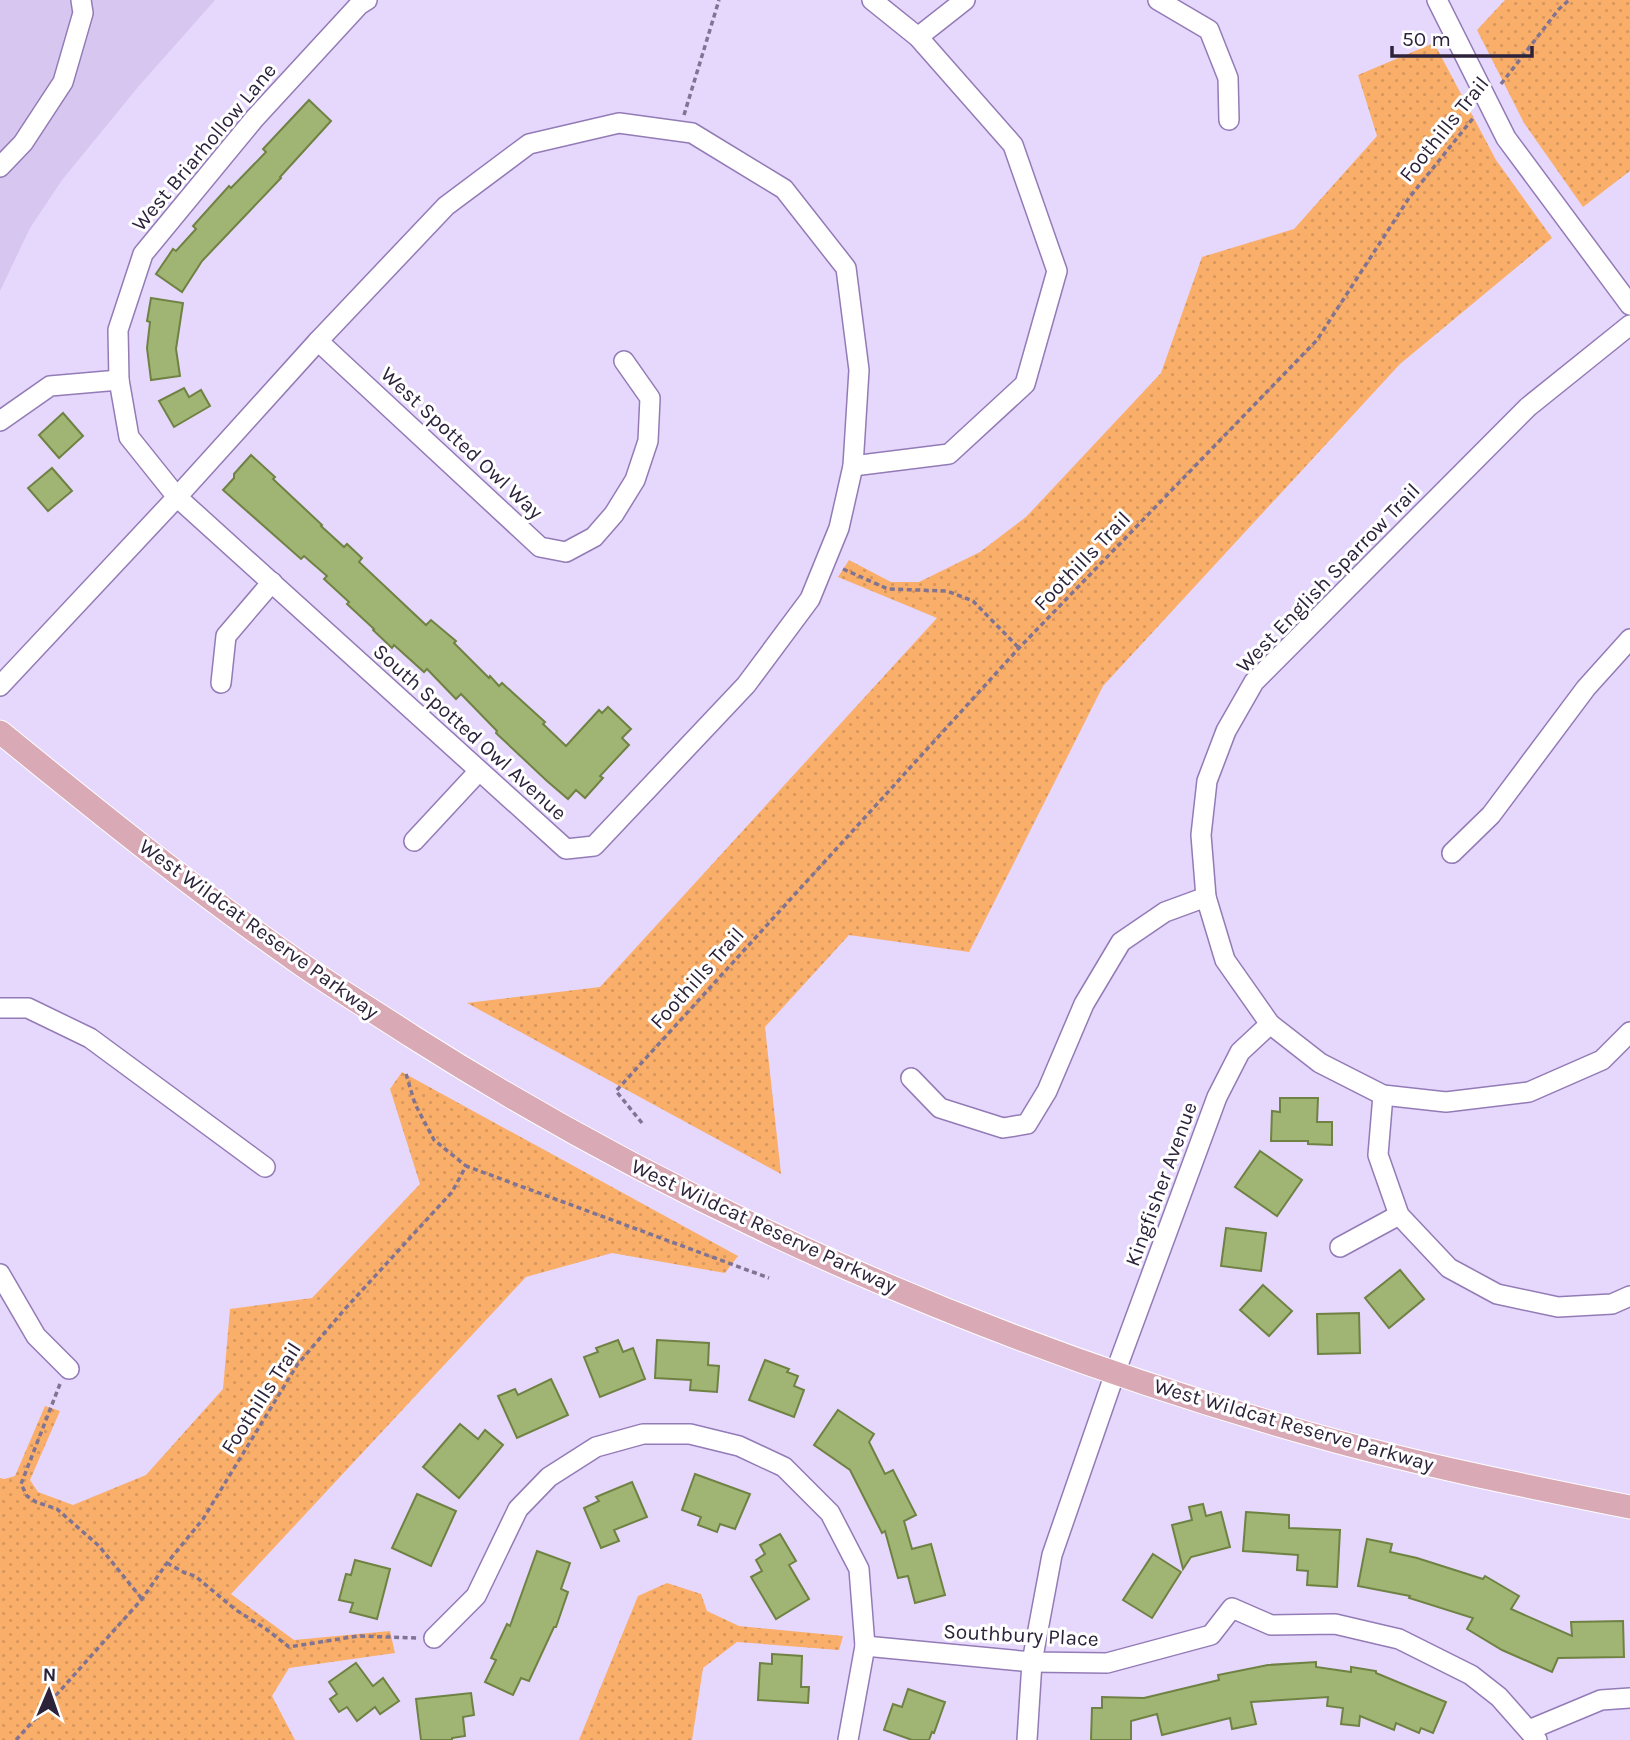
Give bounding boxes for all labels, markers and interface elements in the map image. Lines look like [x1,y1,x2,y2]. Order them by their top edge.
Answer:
scale bar [1392,14,1532,58]
text: 50 m [1402,27,1451,51]
street label: West Briarhollow Lane [127,58,281,236]
street label: Foothills Trail [1394,72,1494,186]
street label: West Spotted Owl Way [376,362,548,524]
street label: West English Sparrow Trail [1231,478,1425,678]
street label: Foothills Trail [1029,507,1135,615]
street label: South Spotted Owl Avenue [368,639,572,825]
street label: West Wildcat Reserve Parkway [135,834,384,1024]
street label: Foothills Trail [645,922,749,1034]
street label: Kingfisher Avenue [1120,1099,1202,1269]
street label: West Wildcat Reserve Parkway [628,1154,901,1298]
street label: Foothills Trail [216,1338,306,1458]
street label: West Wildcat Reserve Parkway [1151,1373,1437,1477]
street label: Southbury Place [943,1619,1099,1651]
north arrow [14,1656,84,1726]
text: N [42,1664,57,1686]

